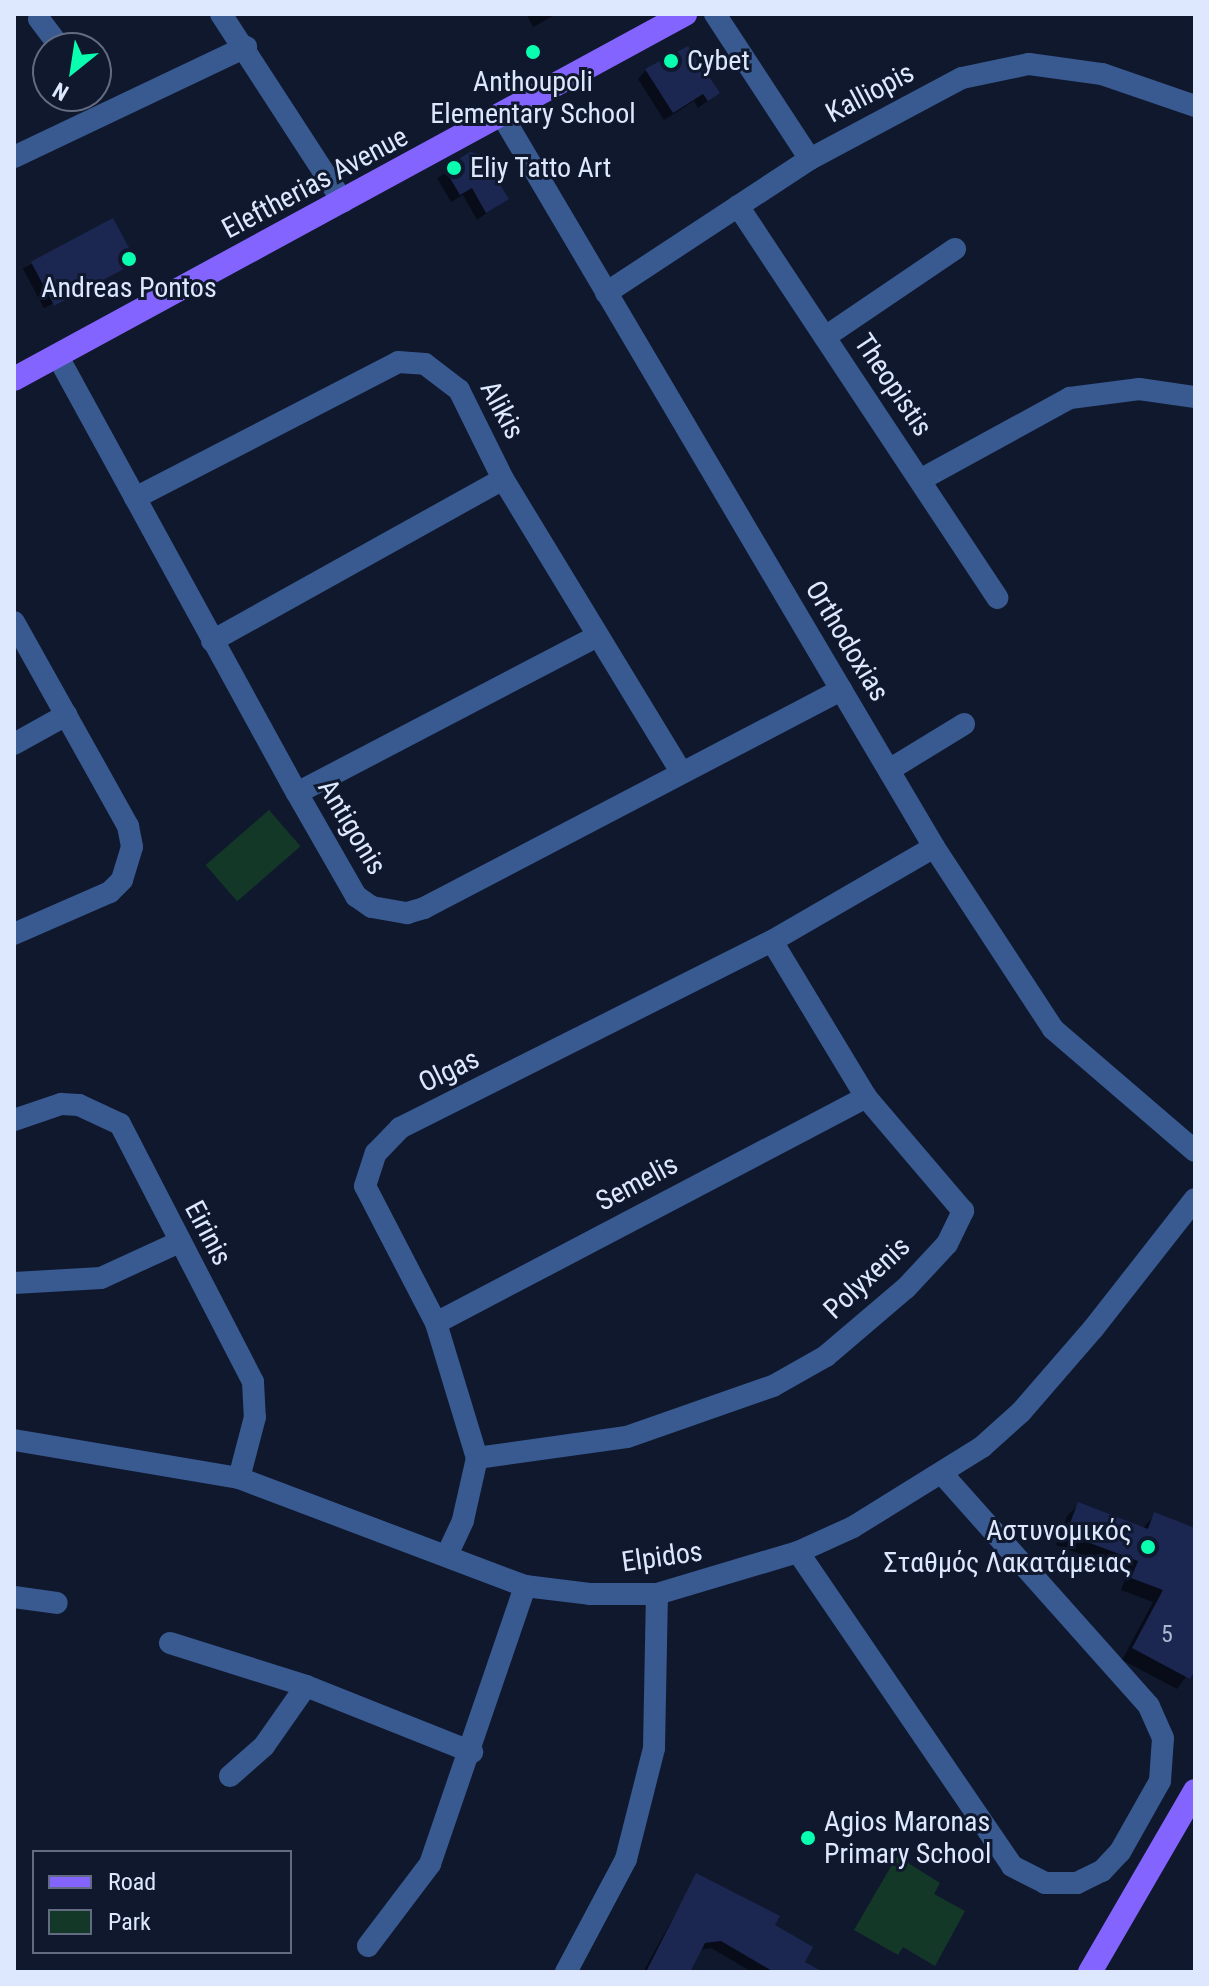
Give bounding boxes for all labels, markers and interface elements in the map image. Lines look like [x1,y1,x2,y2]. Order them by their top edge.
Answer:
north arrow [32,32,112,112]
marker: Anthoupoli Elementary School [524,43,542,61]
place label: Cybet [687,44,750,78]
marker: Cybet [662,52,680,70]
street label: Kalliopis [820,56,920,130]
place label: Anthoupoli Elementary School [430,65,636,131]
text: N [49,77,73,106]
street label: Eleftherias Avenue [216,120,414,246]
place label: Eliy Tatto Art [470,151,612,185]
marker: Eliy Tatto Art [445,159,463,177]
marker: Andreas Pontos [120,250,138,268]
place label: Andreas Pontos [41,271,217,305]
street label: Theopistis [847,328,939,442]
street label: Alikis [473,375,531,445]
street label: Orthodoxias [798,575,896,707]
street label: Antigonis [311,773,393,881]
street label: Olgas [413,1042,485,1100]
street label: Semelis [590,1148,684,1218]
street label: Eirinis [177,1195,239,1271]
street label: Polyxenis [817,1230,917,1326]
place label: Αστυνομικός Σταθμός Λακατάμειας [884,1514,1132,1580]
street label: Elpidos [619,1535,705,1579]
marker: Αστυνομικός Σταθμός Λακατάμειας [1139,1538,1157,1556]
house number: 5 [1161,1621,1173,1649]
place label: Agios Maronas Primary School [824,1805,991,1871]
marker: Agios Maronas Primary School [799,1829,817,1847]
legend [32,1850,292,1954]
text: Road [108,1868,156,1896]
text: Park [108,1908,151,1936]

